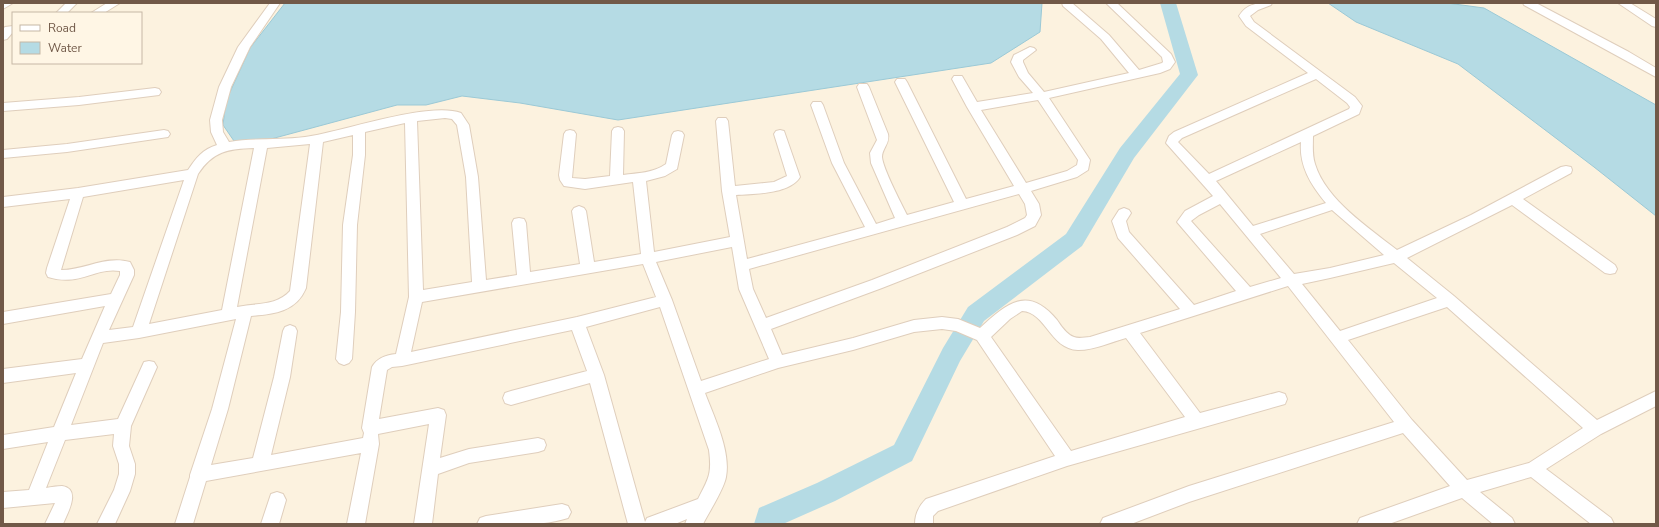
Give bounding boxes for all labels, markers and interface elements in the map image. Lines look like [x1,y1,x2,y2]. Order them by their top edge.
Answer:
legend [12,12,142,64]
text: Road [48,20,76,36]
text: Water [48,40,82,56]

